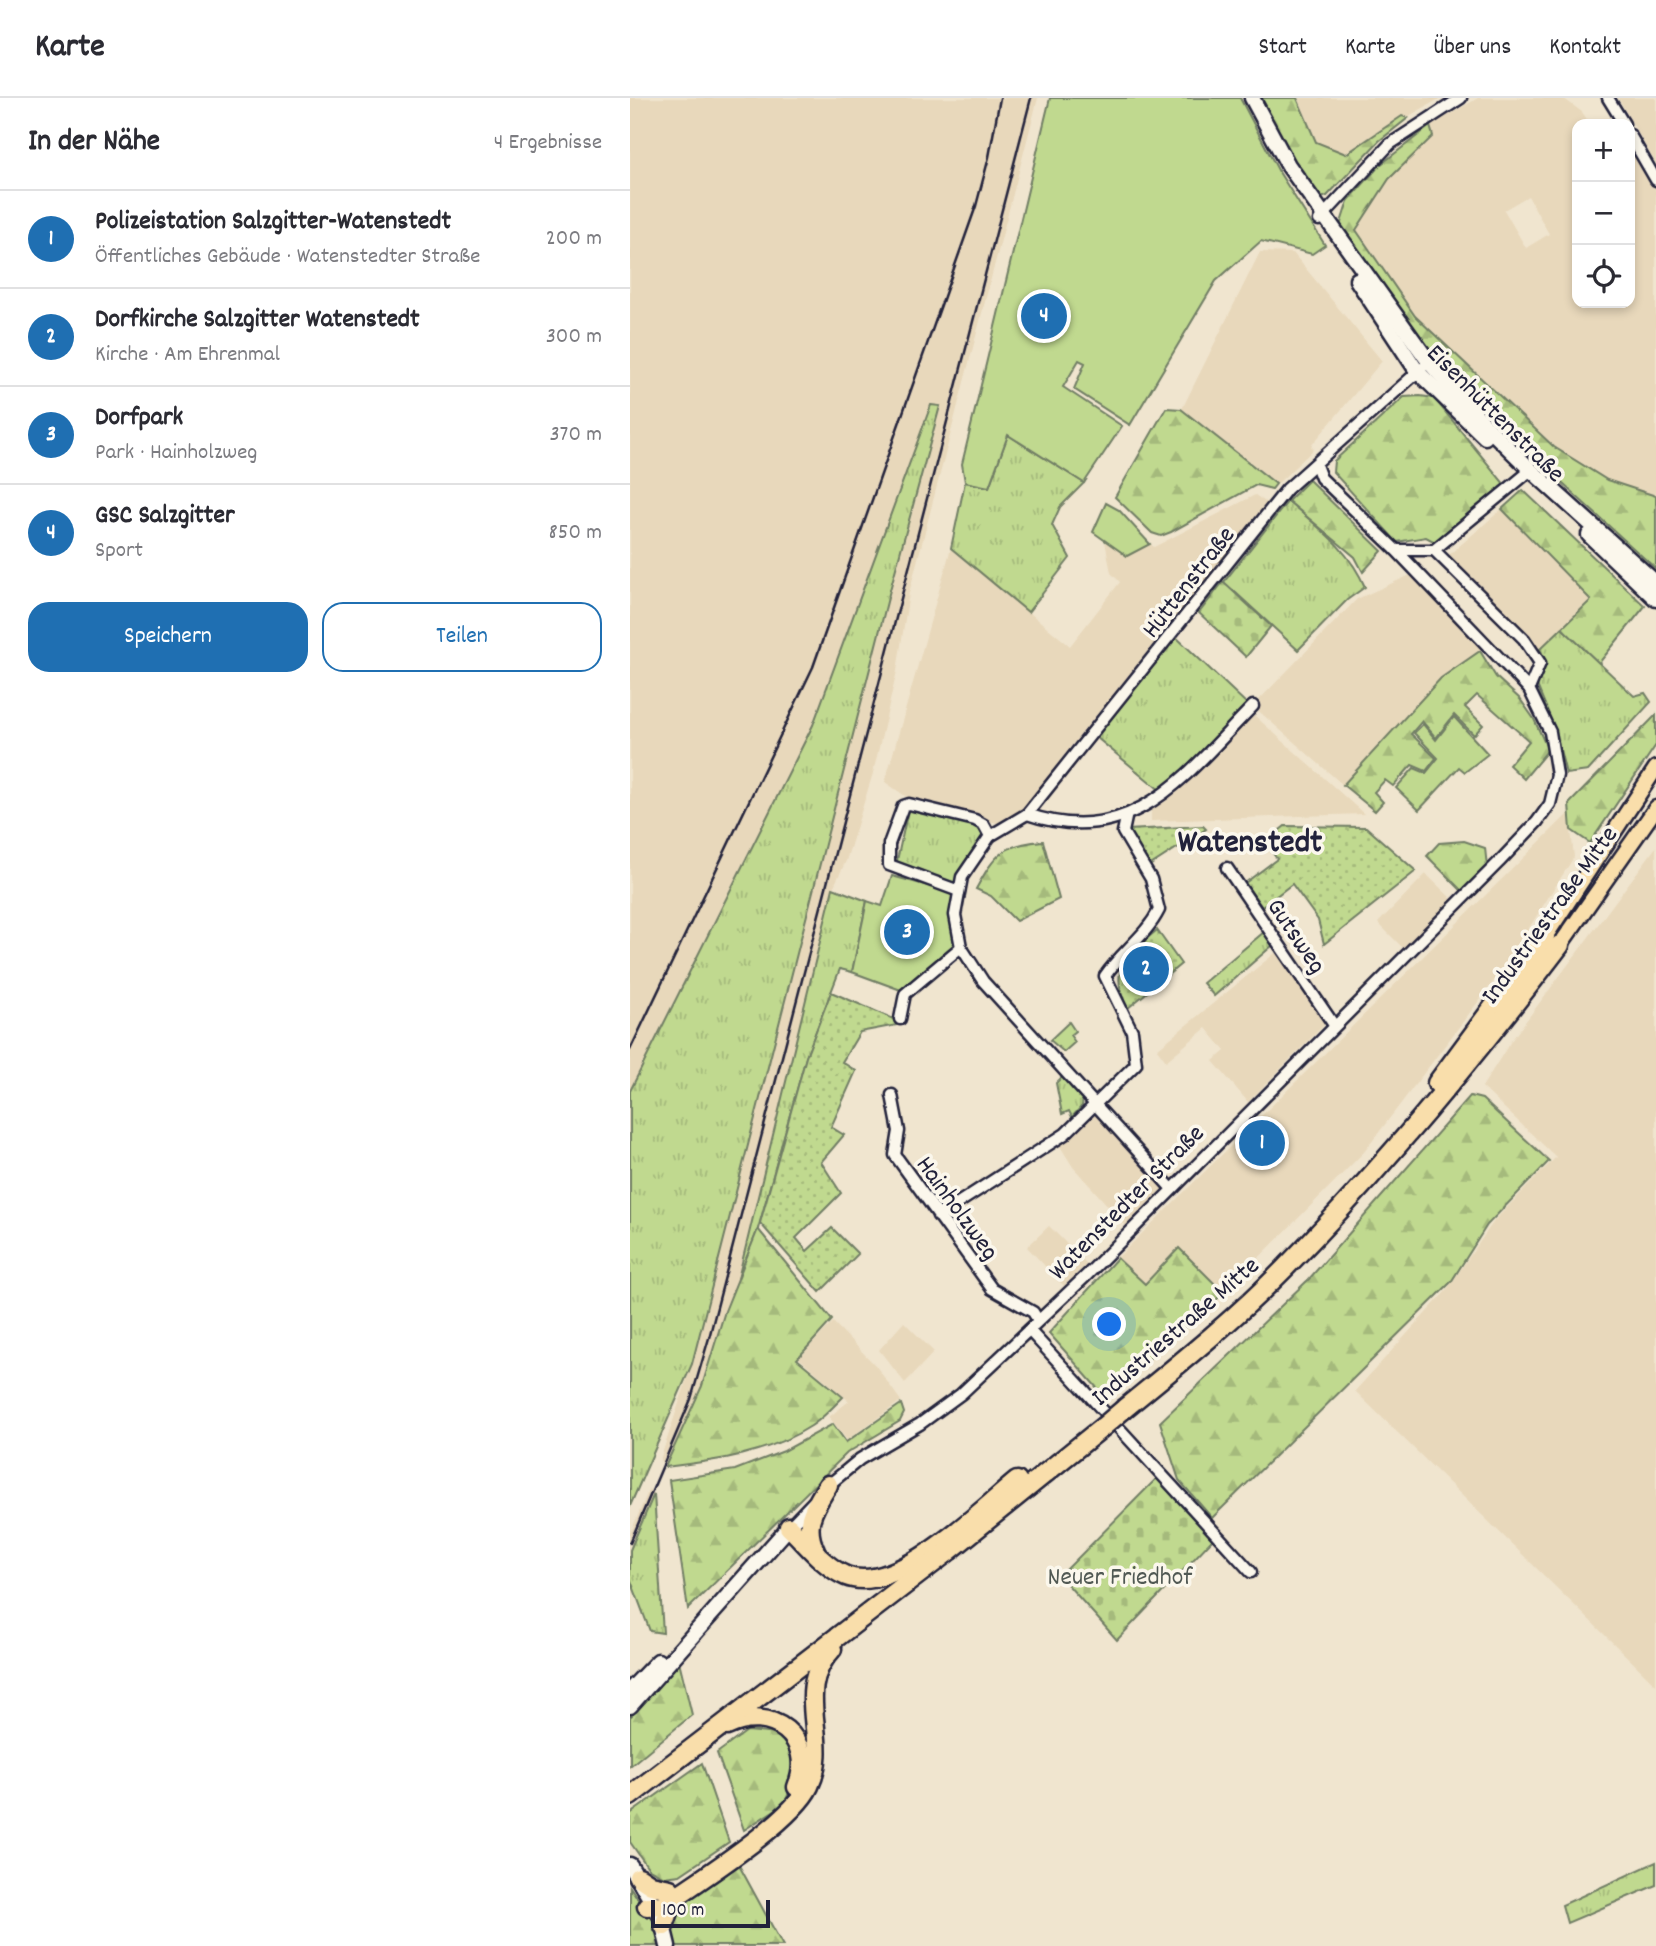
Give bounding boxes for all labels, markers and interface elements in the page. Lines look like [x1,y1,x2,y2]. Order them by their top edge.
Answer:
text: Karte [35,25,105,72]
text: Start [1258,31,1307,65]
text: Karte [1345,31,1396,65]
text: Über uns [1434,31,1511,65]
text: Kontakt [1549,31,1621,65]
map controls [1572,119,1635,308]
button: + [1572,119,1635,182]
text: In der Nähe [28,122,160,165]
text: 4 Ergebnisse [494,127,602,160]
button: − [1572,182,1635,245]
text: Polizeistation Salzgitter-Watenstedt [95,204,451,241]
text: 1 [48,223,54,256]
text: 200 m [546,223,602,256]
text: Öffentliches Gebäude · Watenstedter Straße [95,241,480,274]
button: locate [1572,245,1635,308]
pin: 4 [1021,290,1067,342]
text: Dorfkirche Salzgitter Watenstedt [95,302,420,339]
text: 2 [46,321,56,354]
text: 300 m [546,321,602,354]
street label: Eisenhüttenstraße [1417,337,1572,492]
text: Kirche · Am Ehrenmal [95,339,280,372]
text: Dorfpark [95,400,183,437]
text: 3 [46,419,56,452]
text: 370 m [549,419,602,452]
text: Park · Hainholzweg [95,437,257,470]
text: GSC Salzgitter [95,498,235,535]
text: 4 [46,517,56,550]
text: 850 m [549,517,602,550]
street label: Hüttenstraße [1134,519,1245,647]
text: Sport [95,535,143,568]
button: Speichern [28,602,308,672]
button: Teilen [322,602,602,672]
street label: Industriestraße Mitte [1473,819,1628,1013]
district label: Watenstedt [1178,821,1323,868]
street label: Gutsweg [1256,892,1334,982]
pin: 3 [884,906,930,958]
pin: 2 [1123,943,1169,995]
street label: Watenstedter Straße [1041,1117,1214,1290]
pin: 1 [1239,1117,1285,1169]
street label: Hainholzweg [906,1149,1007,1269]
street label: Industriestraße Mitte [1084,1249,1269,1416]
your location [1092,1307,1126,1341]
park label: Neuer Friedhof [1048,1560,1193,1597]
scale bar [651,1897,770,1929]
text: 100 m [662,1898,704,1925]

